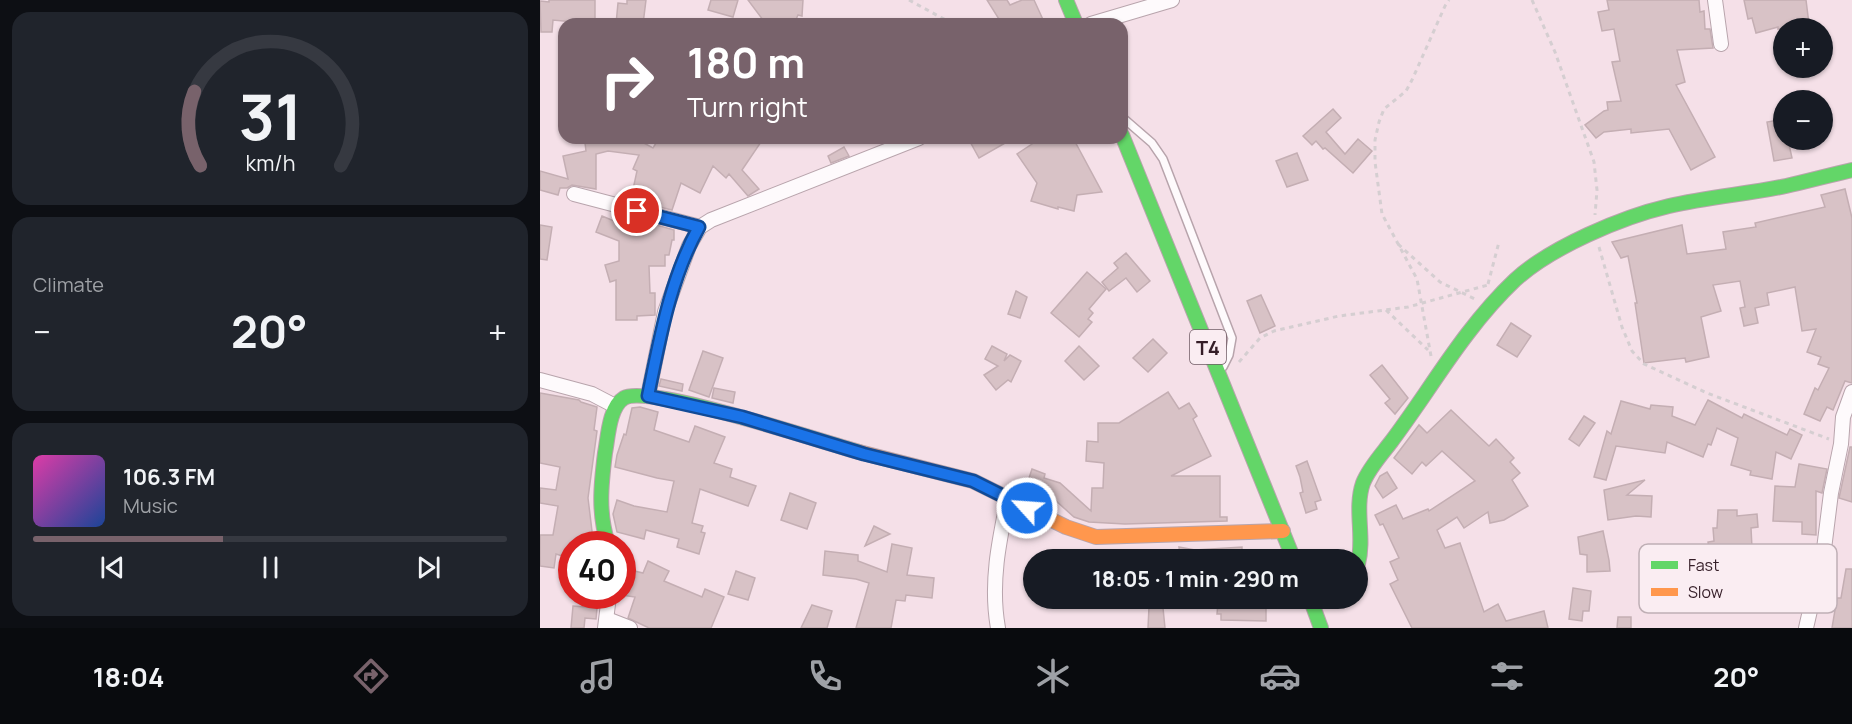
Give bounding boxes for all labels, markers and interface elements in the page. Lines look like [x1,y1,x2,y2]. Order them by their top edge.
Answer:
map controls [1773,18,1833,150]
button: + [1773,18,1833,78]
text: 180 m [687,33,805,91]
icon: right [588,42,666,120]
text: 31 [238,73,302,159]
text: Turn right [687,88,808,125]
button: − [1773,90,1833,150]
text: km/h [245,148,295,177]
pin [611,185,662,236]
icon: arrive [620,194,653,227]
text: Climate [33,271,104,298]
text: 20° [231,300,308,362]
text: − [33,309,51,354]
text: + [488,309,507,354]
road number: T4 [1190,330,1226,364]
text: 106.3 FM [123,462,215,492]
position arrow [995,476,1059,540]
text: Music [123,492,178,519]
speed limit sign: 40 [558,531,636,609]
legend [1639,544,1837,613]
icon: previous [96,551,129,584]
icon: pause [254,551,287,584]
icon: next [412,551,445,584]
text: Fast [1688,554,1719,576]
text: 18:05 · 1 min · 290 m [1092,564,1299,594]
text: Slow [1688,581,1723,603]
icon: directions [350,655,392,697]
icon: music [577,655,619,697]
icon: phone [804,655,846,697]
icon: climate [1032,655,1074,697]
icon: car [1259,655,1301,697]
icon: filters [1486,655,1528,697]
text: 18:04 [93,658,164,695]
text: 20° [1713,658,1759,695]

